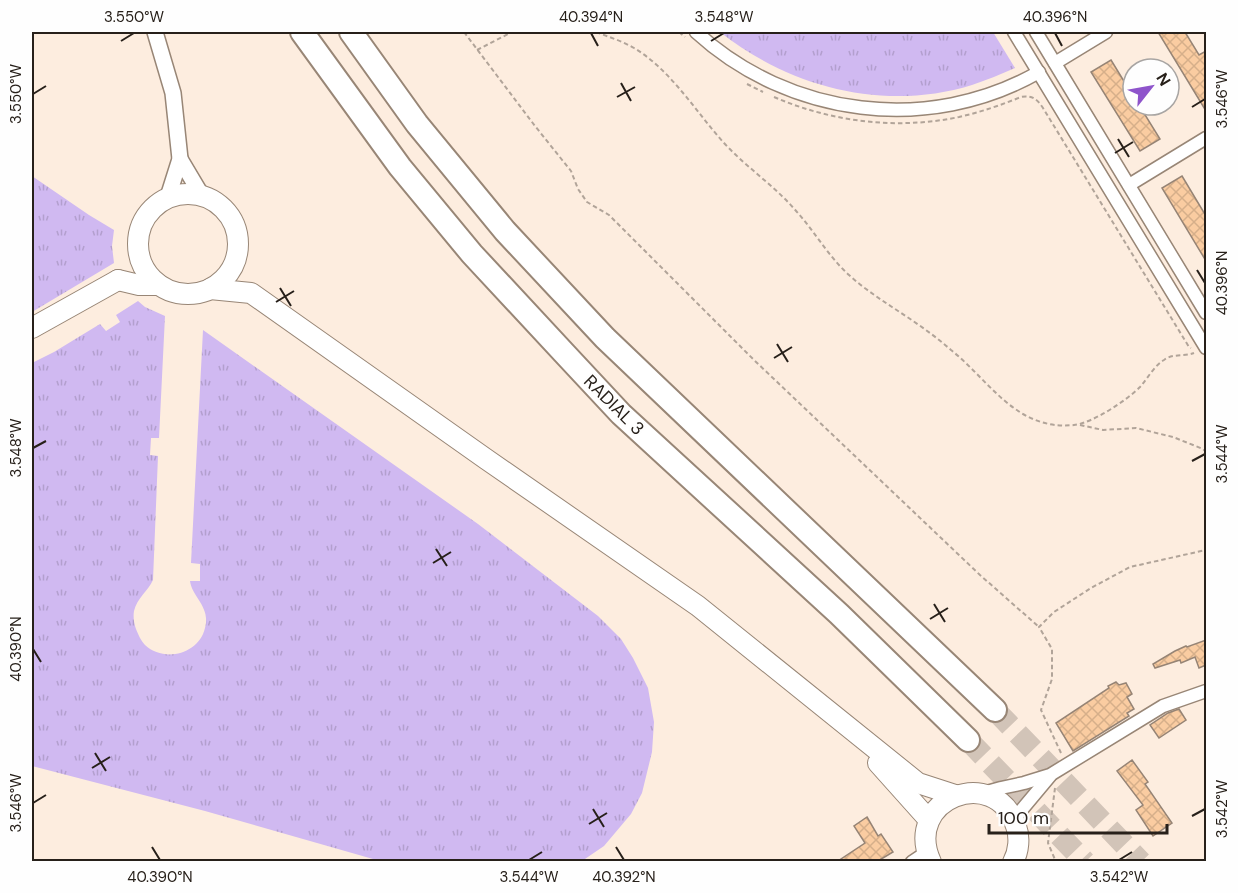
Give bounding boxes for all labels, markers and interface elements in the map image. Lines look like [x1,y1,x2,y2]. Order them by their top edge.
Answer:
text: 3.550°W [104,7,165,27]
text: 40.394°N [559,7,623,27]
text: 3.548°W [695,7,754,27]
text: 40.396°N [1023,7,1087,27]
north arrow [1121,57,1181,117]
text: 3.550°W [6,63,26,124]
text: N [1151,69,1175,90]
text: 3.546°W [1212,69,1232,129]
text: 40.396°N [1212,251,1232,315]
street label: RADIAL 3 [579,370,649,440]
text: 3.548°W [6,418,26,477]
text: 3.544°W [1212,424,1232,483]
text: 40.390°N [6,616,26,682]
text: 3.546°W [6,773,26,833]
text: 3.542°W [1212,779,1232,838]
scale bar [989,797,1168,835]
text: 100 m [998,806,1049,830]
text: 40.390°N [127,867,193,887]
text: 3.544°W [500,867,559,887]
text: 40.392°N [592,867,656,887]
text: 3.542°W [1090,867,1149,887]

